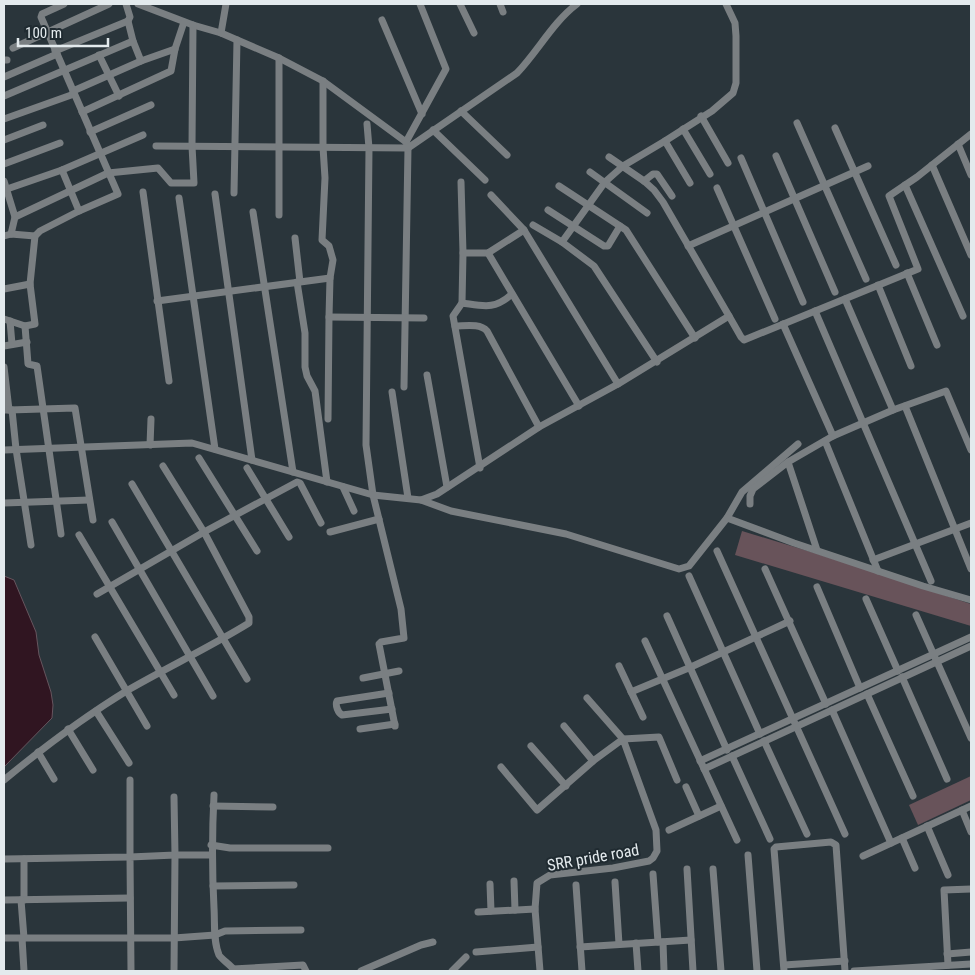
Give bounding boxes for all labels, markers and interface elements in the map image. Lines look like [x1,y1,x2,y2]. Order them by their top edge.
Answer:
scale bar [18,15,108,47]
text: 100 m [25,24,62,42]
street label: SRR pride road [546,840,640,875]

